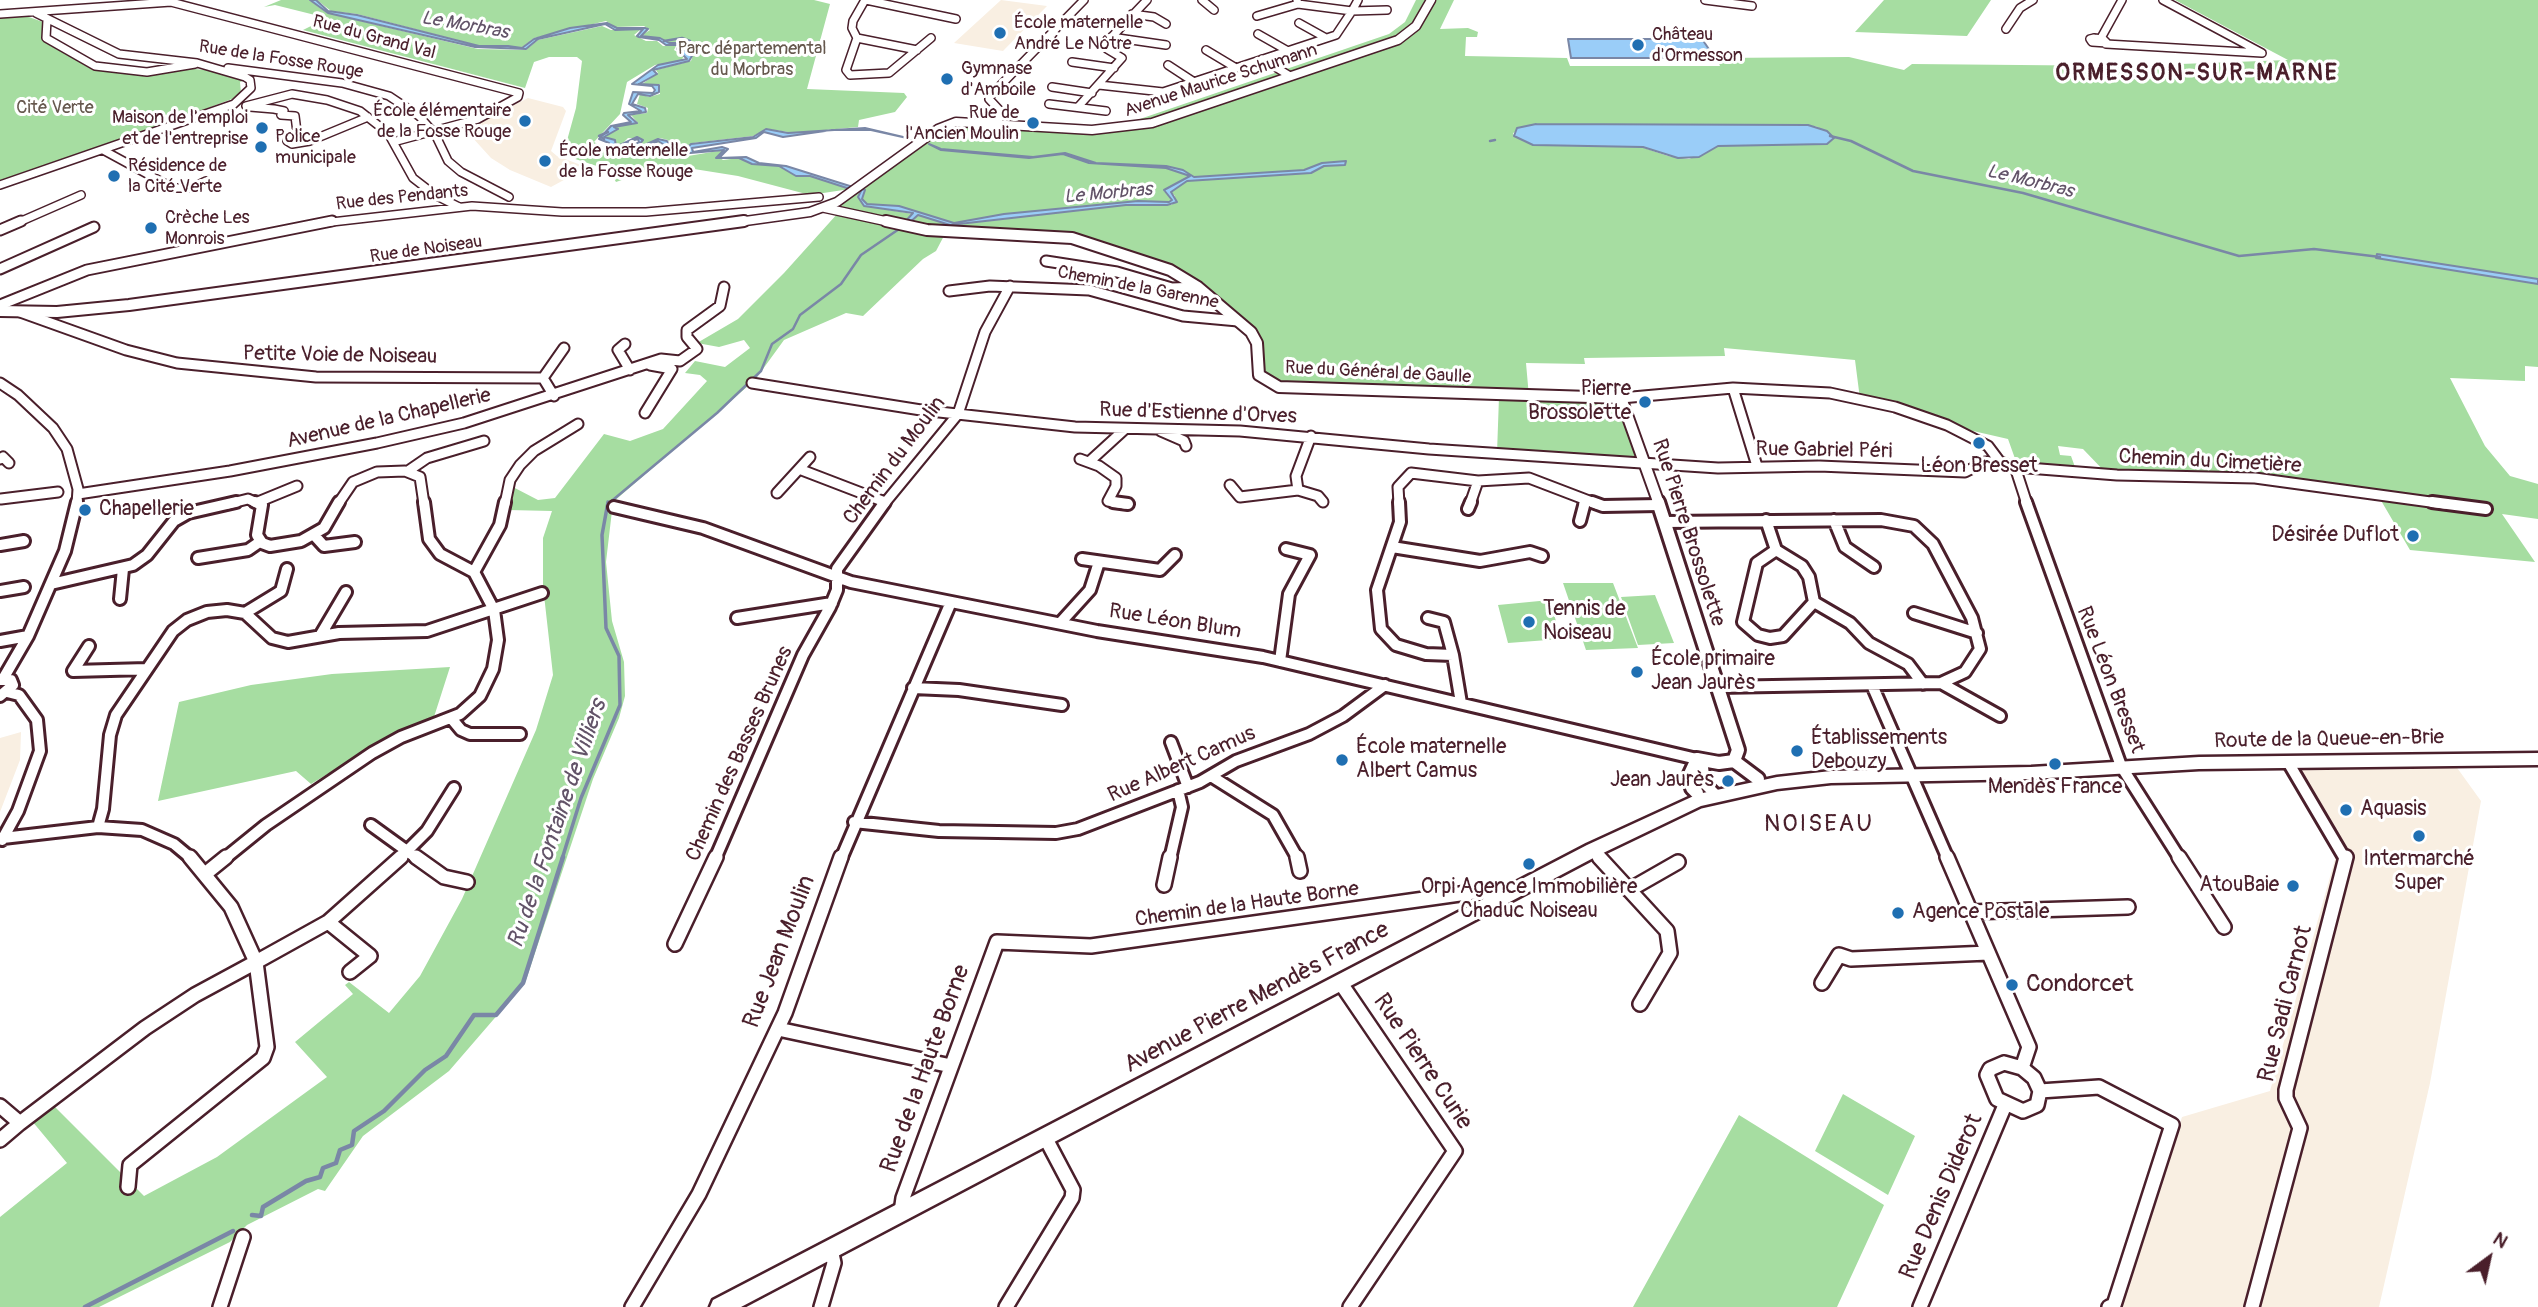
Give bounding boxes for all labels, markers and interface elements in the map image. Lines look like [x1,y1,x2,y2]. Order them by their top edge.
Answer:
water label: Le Morbras [420,7,510,45]
street label: Rue du Grand Val [310,11,438,65]
place label: École maternelle André Le Nôtre [1014,12,1143,54]
place label: Château d'Ormesson [1652,24,1743,66]
marker: École maternelle André Le Nôtre [992,25,1008,41]
street label: Rue de la Fosse Rouge [197,36,365,84]
marker: Château d'Ormesson [1630,37,1646,53]
park label: Parc départemental du Morbras [677,38,827,80]
street label: Avenue Maurice Schumann [1122,40,1320,122]
place label: Gymnase d'Amboile [961,58,1036,100]
district label: ORMESSON-SUR-MARNE [2058,60,2336,88]
marker: Gymnase d'Amboile [939,71,955,87]
park label: Cité Verte [16,97,94,119]
place label: École élémentaire de la Fosse Rouge [373,100,511,142]
place label: Rue de l'Ancien Moulin [905,102,1019,144]
place label: Maison de l'emploi et de l'entreprise [112,107,248,150]
marker: École élémentaire de la Fosse Rouge [517,113,533,129]
marker: Rue de l'Ancien Moulin [1025,115,1041,131]
marker: Maison de l'emploi et de l'entreprise [254,120,270,136]
place label: Police municipale [275,126,356,168]
marker: Police municipale [253,139,269,155]
place label: École maternelle de la Fosse Rouge [559,140,693,182]
marker: École maternelle de la Fosse Rouge [537,153,553,169]
place label: Résidence de la Cité Verte [128,155,227,198]
water label: Le Morbras [1984,160,2076,204]
marker: Résidence de la Cité Verte [106,168,122,184]
water label: Le Morbras [1063,179,1153,209]
street label: Rue des Pendants [335,180,469,216]
place label: Crèche Les Monrois [165,207,250,249]
marker: Crèche Les Monrois [143,220,159,236]
street label: Rue de Noiseau [369,231,483,269]
street label: Chemin de la Garenne [1056,262,1220,314]
street label: Petite Voie de Noiseau [243,342,437,370]
street label: Rue du Général de Gaulle [1284,357,1472,389]
place label: Pierre Brossolette [1528,377,1631,427]
street label: Avenue de la Chapellerie [285,383,493,455]
street label: Chemin du Moulin [838,392,952,530]
marker: Pierre Brossolette [1637,394,1653,410]
street label: Rue d'Estienne d'Orves [1099,398,1297,430]
marker: Léon Bresset [1971,435,1987,451]
street label: Rue Pierre Brossolette [1646,436,1730,630]
street label: Rue Gabriel Péri [1755,437,1893,465]
street label: Chemin du Cimetière [2118,445,2302,479]
place label: Léon Bresset [1920,454,2038,480]
place label: Chapellerie [99,497,194,523]
marker: Chapellerie [77,502,93,518]
place label: Désirée Duflot [2271,523,2399,549]
marker: Désirée Duflot [2405,528,2421,544]
place label: Tennis de Noiseau [1543,597,1626,647]
street label: Rue Léon Blum [1107,599,1243,645]
street label: Rue Léon Bresset [2070,603,2150,757]
marker: Tennis de Noiseau [1521,614,1537,630]
street label: Chemin des Basses Brunes [681,643,799,865]
place label: École primaire Jean Jaurès [1651,647,1775,697]
marker: École primaire Jean Jaurès [1629,664,1645,680]
water label: Ru de la Fontaine de Villiers [503,696,613,952]
street label: Rue Albert Camus [1104,721,1260,809]
street label: Route de la Queue-en-Brie [2214,725,2444,755]
place label: Établissements Debouzy [1811,726,1947,776]
place label: École maternelle Albert Camus [1356,735,1506,785]
marker: Établissements Debouzy [1789,743,1805,759]
marker: École maternelle Albert Camus [1334,752,1350,768]
marker: Mendès France [2047,756,2063,772]
place label: Jean Jaurès [1610,768,1714,794]
marker: Jean Jaurès [1720,773,1736,789]
place label: Mendès France [1988,775,2122,801]
place label: Aquasis [2360,797,2426,823]
marker: Aquasis [2338,802,2354,818]
district label: NOISEAU [1765,811,1873,839]
marker: Intermarché Super [2411,828,2427,844]
place label: Intermarché Super [2363,847,2475,897]
marker: Orpi Agence Immobilière Chaduc Noiseau [1521,856,1537,872]
street label: Rue Jean Moulin [738,872,822,1032]
place label: AtouBaie [2199,873,2279,899]
place label: Orpi Agence Immobilière Chaduc Noiseau [1421,875,1637,925]
street label: Chemin de la Haute Borne [1133,877,1361,933]
marker: AtouBaie [2285,878,2301,894]
place label: Agence Postale [1912,900,2049,926]
marker: Agence Postale [1890,905,1906,921]
street label: Avenue Pierre Mendès France [1120,916,1394,1080]
street label: Rue Sadi Carnot [2253,923,2319,1085]
street label: Rue de la Haute Borne [875,961,977,1177]
place label: Condorcet [2026,971,2133,999]
marker: Condorcet [2004,977,2020,993]
street label: Rue Pierre Curie [1366,989,1478,1135]
street label: Rue Denis Diderot [1894,1110,1990,1284]
north arrow [2454,1223,2524,1293]
text: N [2489,1227,2512,1254]

